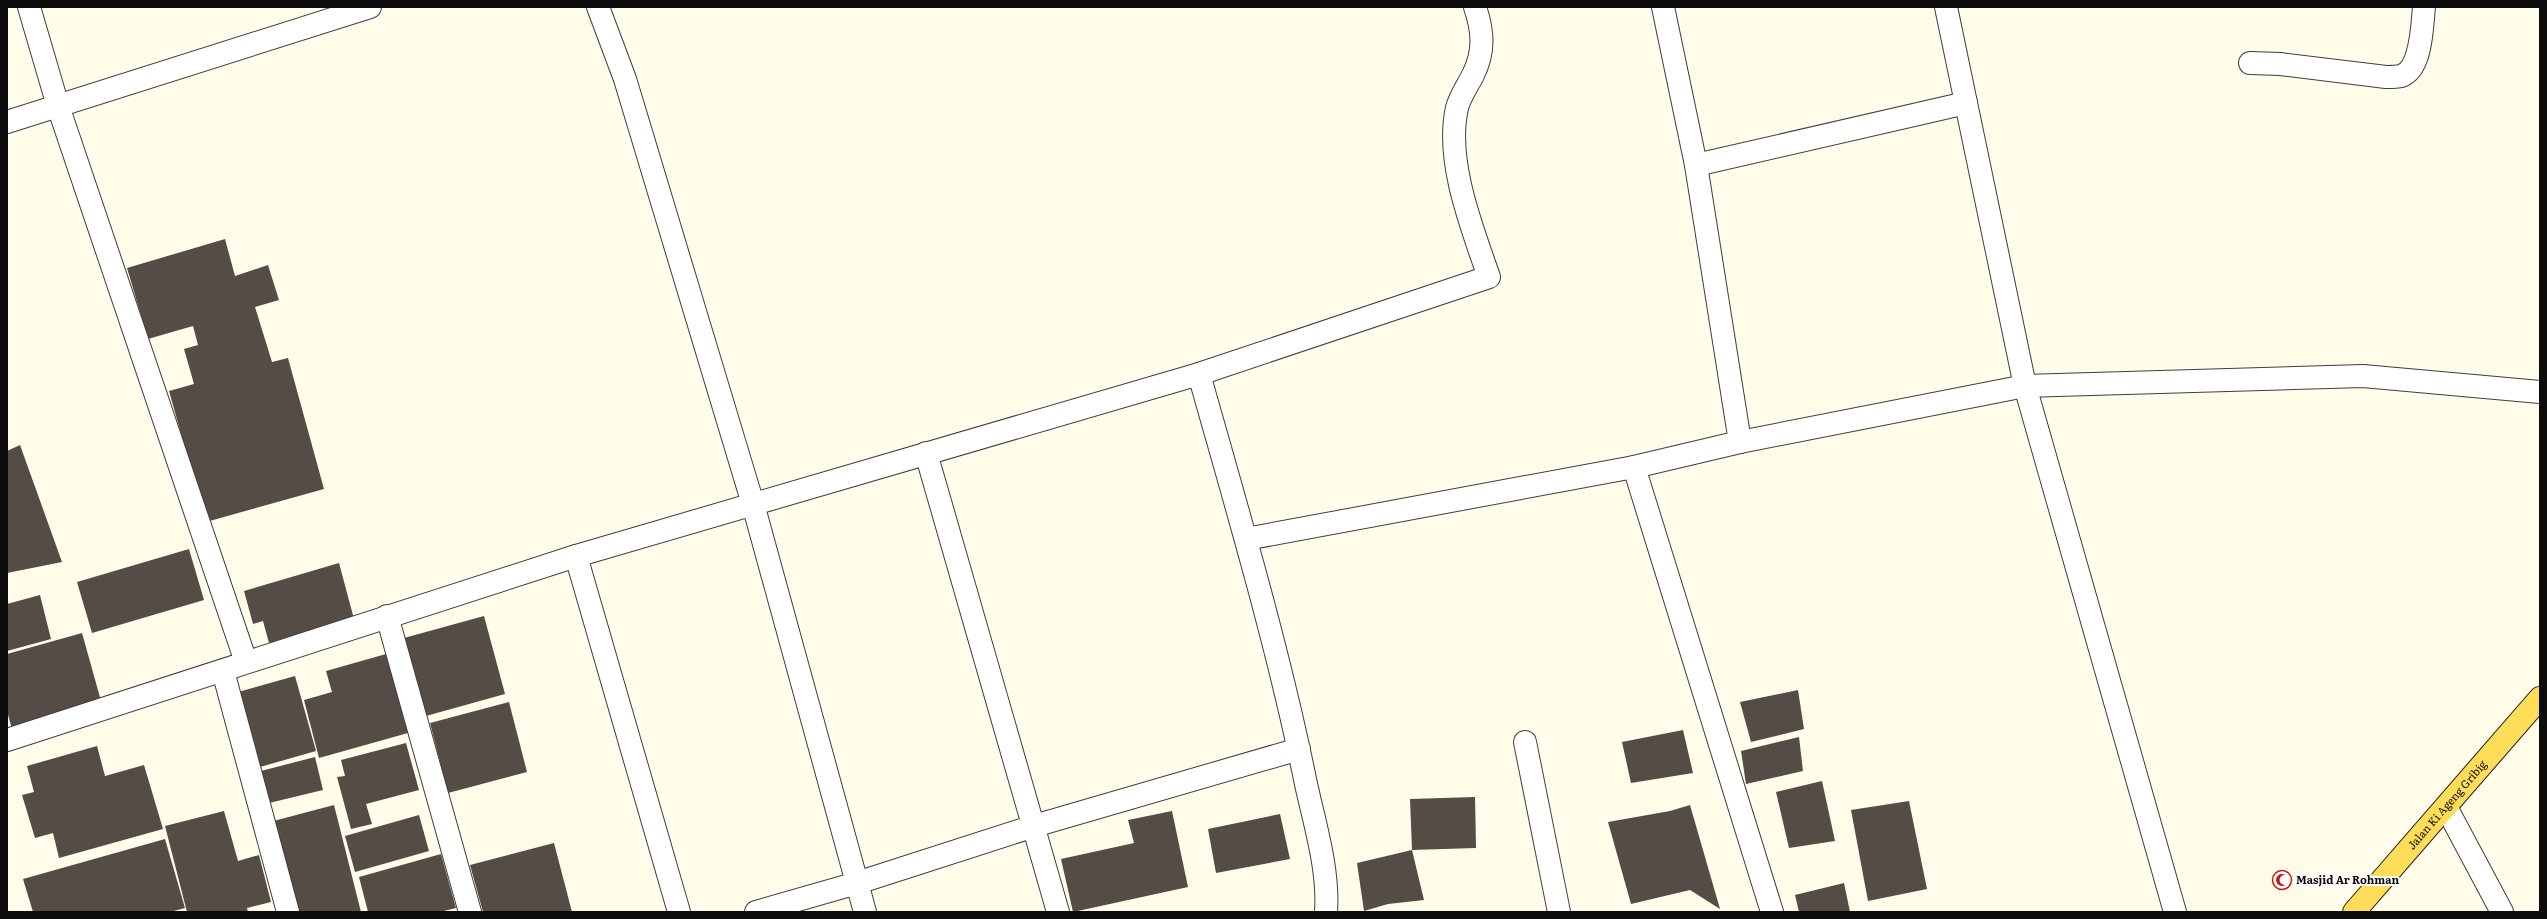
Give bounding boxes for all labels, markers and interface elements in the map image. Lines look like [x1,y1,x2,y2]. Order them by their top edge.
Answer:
street label: Jalan Ki Ageng Gribig [2403,755,2490,852]
mosque icon: Masjid Ar Rohman [2271,869,2293,891]
place label: Masjid Ar Rohman [2296,871,2399,887]

